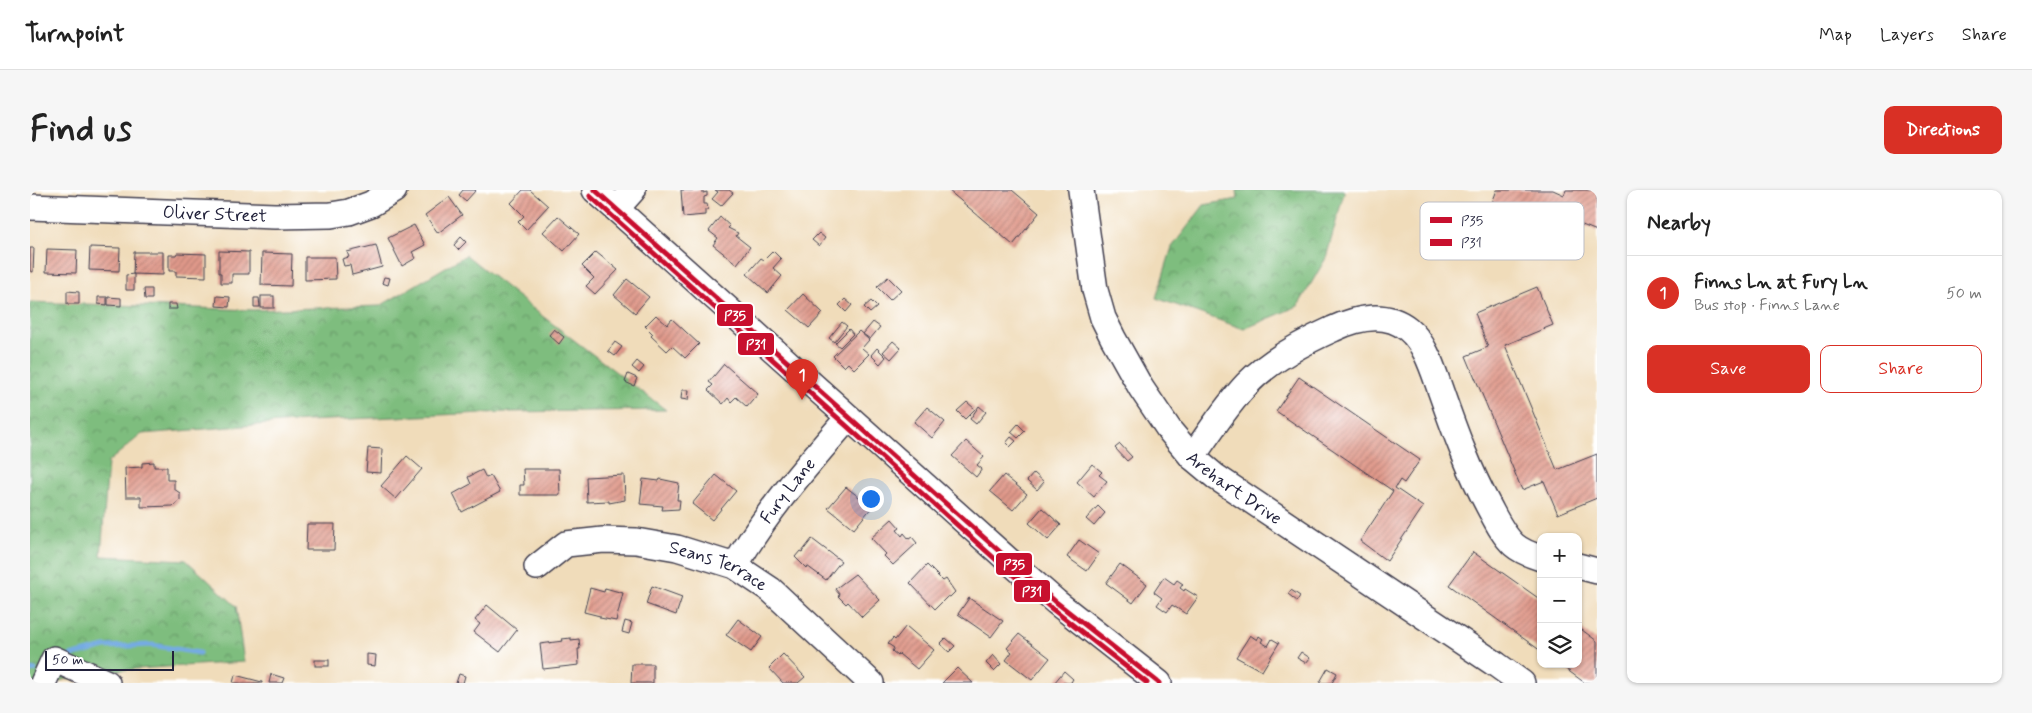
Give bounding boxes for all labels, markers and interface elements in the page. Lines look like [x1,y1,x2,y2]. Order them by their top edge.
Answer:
text: Turnpoint [25,19,125,50]
text: Map [1819,23,1852,47]
text: Layers [1880,23,1934,47]
text: Share [1962,23,2007,47]
button: Directions [1884,106,2002,154]
text: Find us [30,107,132,153]
street label: Oliver Street [162,201,267,229]
legend [1420,202,1584,260]
text: Nearby [1647,209,1711,237]
text: P35 [1461,212,1483,230]
text: P31 [1461,234,1482,252]
text: Finns Ln at Fury Ln [1694,270,1868,295]
text: 1 [1659,283,1667,304]
text: 50 m [1946,283,1982,304]
text: Bus stop · Finns Lane [1694,295,1840,316]
line badge: P35 [716,303,754,327]
text: P35 [724,307,747,325]
line badge: P31 [737,332,775,356]
text: P31 [746,336,766,354]
button: Save [1647,345,1810,393]
button: Share [1820,345,1982,393]
pin: 1 [786,359,818,400]
street label: Arehart Drive [1181,446,1286,531]
street label: Fury Lane [755,453,822,529]
your location [858,486,884,512]
map controls [1537,533,1582,668]
button: + [1537,533,1582,578]
street label: Seans Terrace [667,536,772,597]
line badge: P35 [995,552,1033,576]
text: P35 [1003,556,1026,574]
button: − [1537,578,1582,623]
line badge: P31 [1013,579,1051,603]
text: P31 [1022,583,1042,601]
button: layers [1537,623,1582,668]
scale bar [45,648,174,671]
text: 50 m [52,651,83,669]

